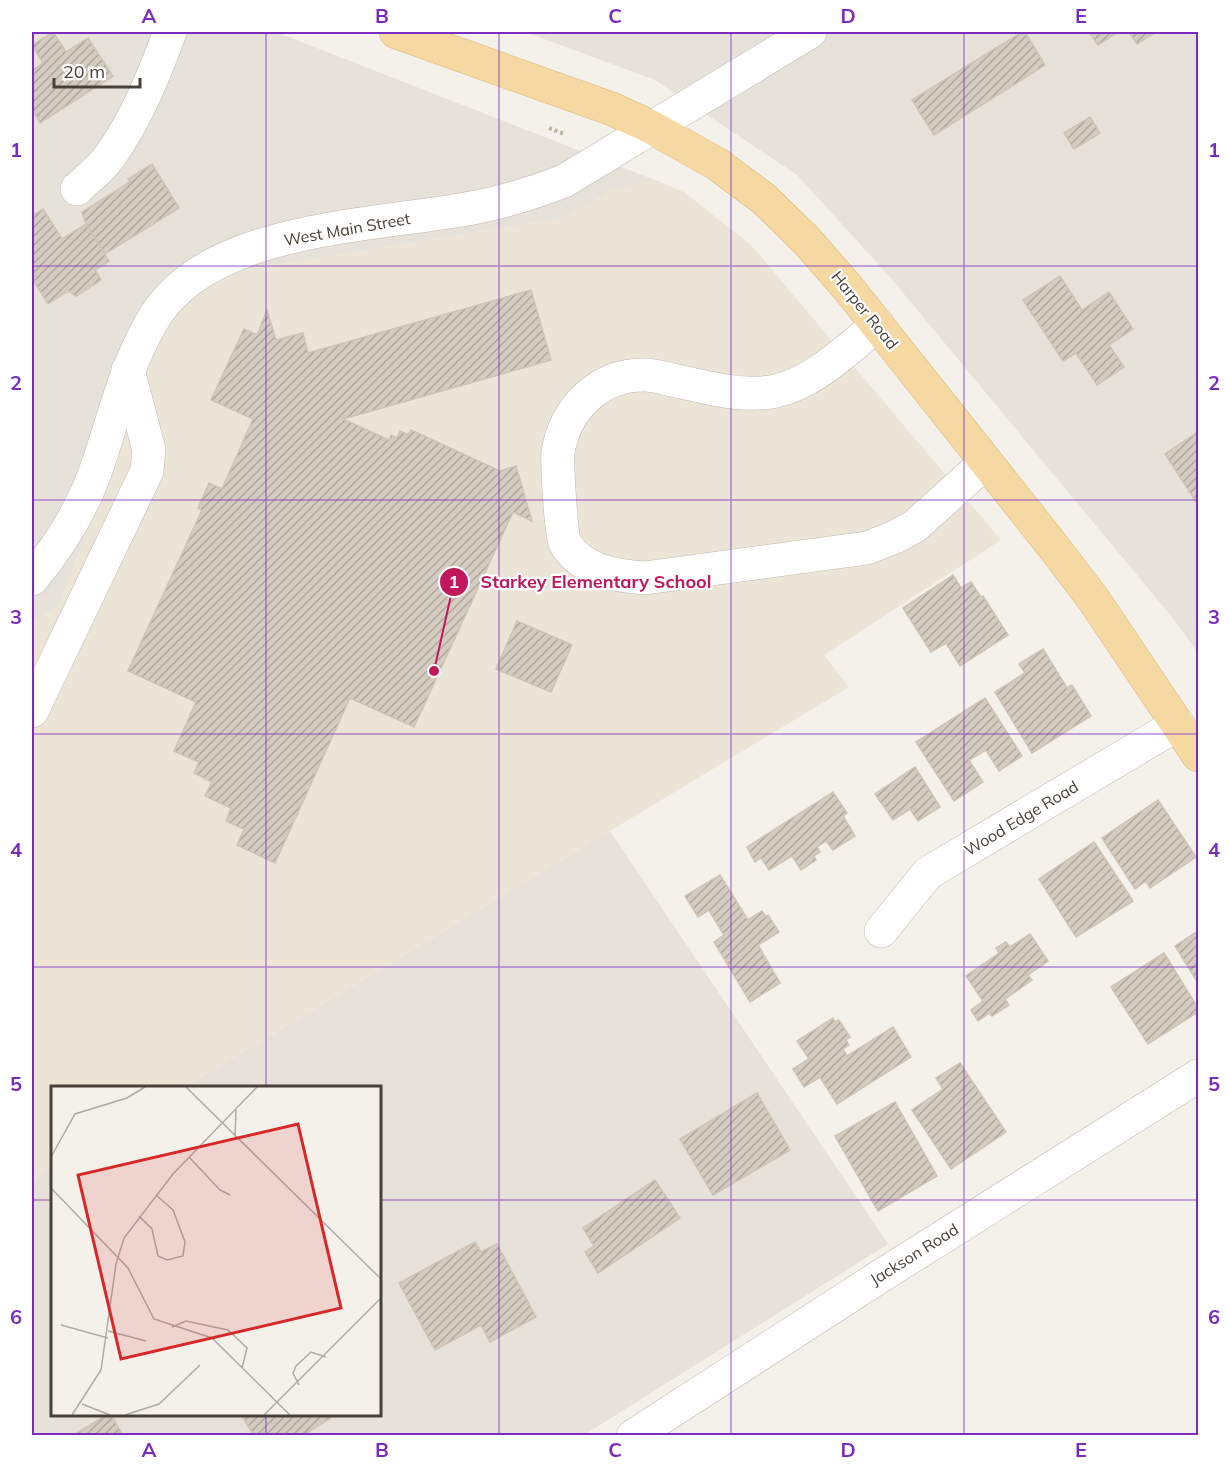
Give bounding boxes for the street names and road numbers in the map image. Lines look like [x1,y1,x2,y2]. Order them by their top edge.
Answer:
street label: West Main Street [282,208,412,250]
street label: Harper Road [827,267,903,353]
street label: Wood Edge Road [960,776,1082,860]
street label: Jackson Road [866,1219,962,1289]

